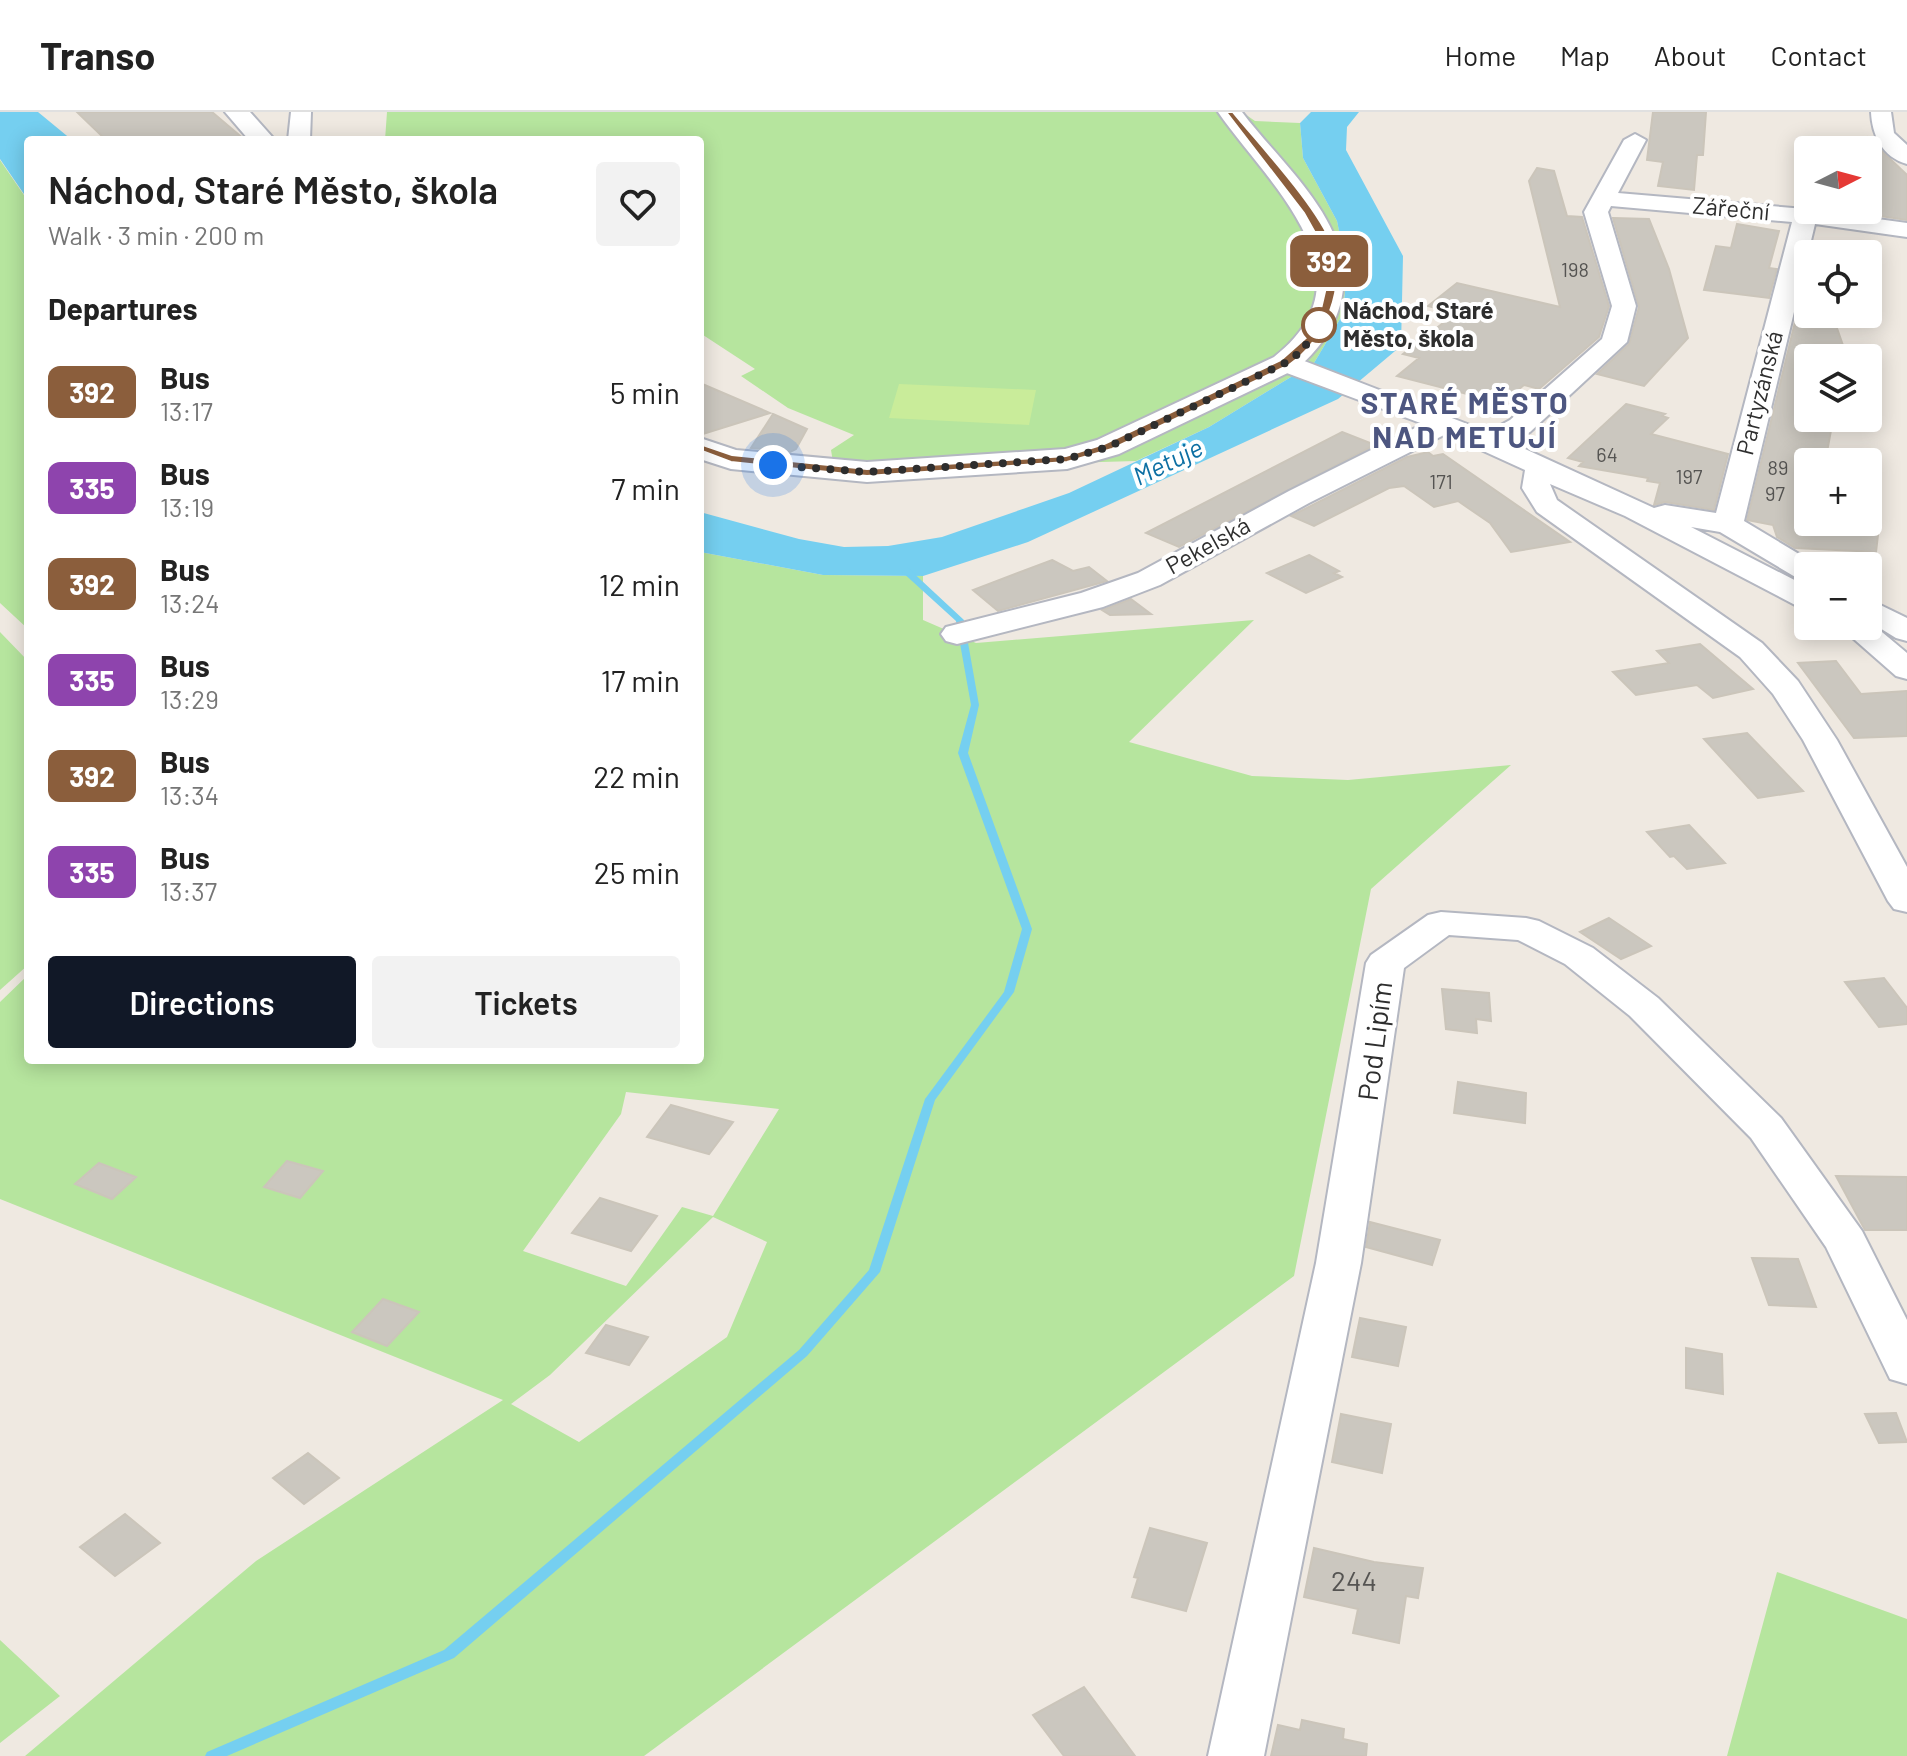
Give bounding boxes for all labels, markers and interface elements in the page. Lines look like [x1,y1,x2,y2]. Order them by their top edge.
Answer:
text: Transo [40,32,155,78]
text: Home [1445,38,1516,72]
text: Map [1560,38,1610,72]
text: About [1654,38,1726,72]
text: Contact [1770,38,1867,72]
north arrow [1794,136,1882,224]
map controls [1794,136,1882,640]
button: heart [596,162,680,246]
text: Náchod, Staré Město, škola [48,166,498,212]
street label: Zářeční [1691,190,1771,225]
text: Walk · 3 min · 200 m [48,219,264,250]
line badge: 392 [1283,235,1375,287]
button: locate [1794,240,1882,328]
text: 392 [1306,244,1352,278]
house number: 198 [1561,257,1589,281]
text: Departures [48,290,198,326]
place label: Náchod, Staré Město, škola [1343,295,1494,352]
marker: Náchod, Staré Město, škola [1302,308,1336,342]
street label: Partyzánská [1729,328,1788,458]
button: layers [1794,344,1882,432]
text: Bus [160,359,210,395]
text: 5 min [610,374,680,410]
text: 392 [69,375,115,409]
district label: STARÉ MĚSTO NAD METUJÍ [1360,384,1570,454]
text: 13:17 [160,395,213,426]
water label: Metuje [1127,431,1207,491]
house number: 64 [1596,442,1618,466]
your location [753,445,793,485]
button: + [1794,448,1882,536]
text: Bus [160,455,210,491]
house number: 89 [1768,455,1788,479]
house number: 197 [1676,464,1703,488]
house number: 171 [1429,469,1453,493]
text: 7 min [611,470,680,506]
text: 335 [69,471,115,505]
house number: 97 [1765,481,1785,505]
text: 13:19 [160,491,214,522]
street label: Pekelská [1160,510,1255,580]
text: Bus [160,551,210,587]
button: − [1794,552,1882,640]
text: 12 min [599,566,680,602]
text: 392 [69,567,115,601]
text: 13:24 [160,587,220,618]
text: Bus [160,647,210,683]
text: 17 min [601,662,680,698]
text: 335 [69,663,115,697]
text: 13:29 [160,683,219,714]
text: Bus [160,743,210,779]
text: 22 min [593,758,680,794]
text: 392 [69,759,115,793]
text: 13:34 [160,779,219,810]
text: Bus [160,839,210,875]
text: 25 min [594,854,680,890]
text: 335 [69,855,115,889]
text: 13:37 [160,875,217,906]
button: Directions [48,956,356,1048]
button: Tickets [372,956,680,1048]
street label: Pod Lipím [1350,979,1398,1102]
house number: 244 [1331,1563,1377,1597]

